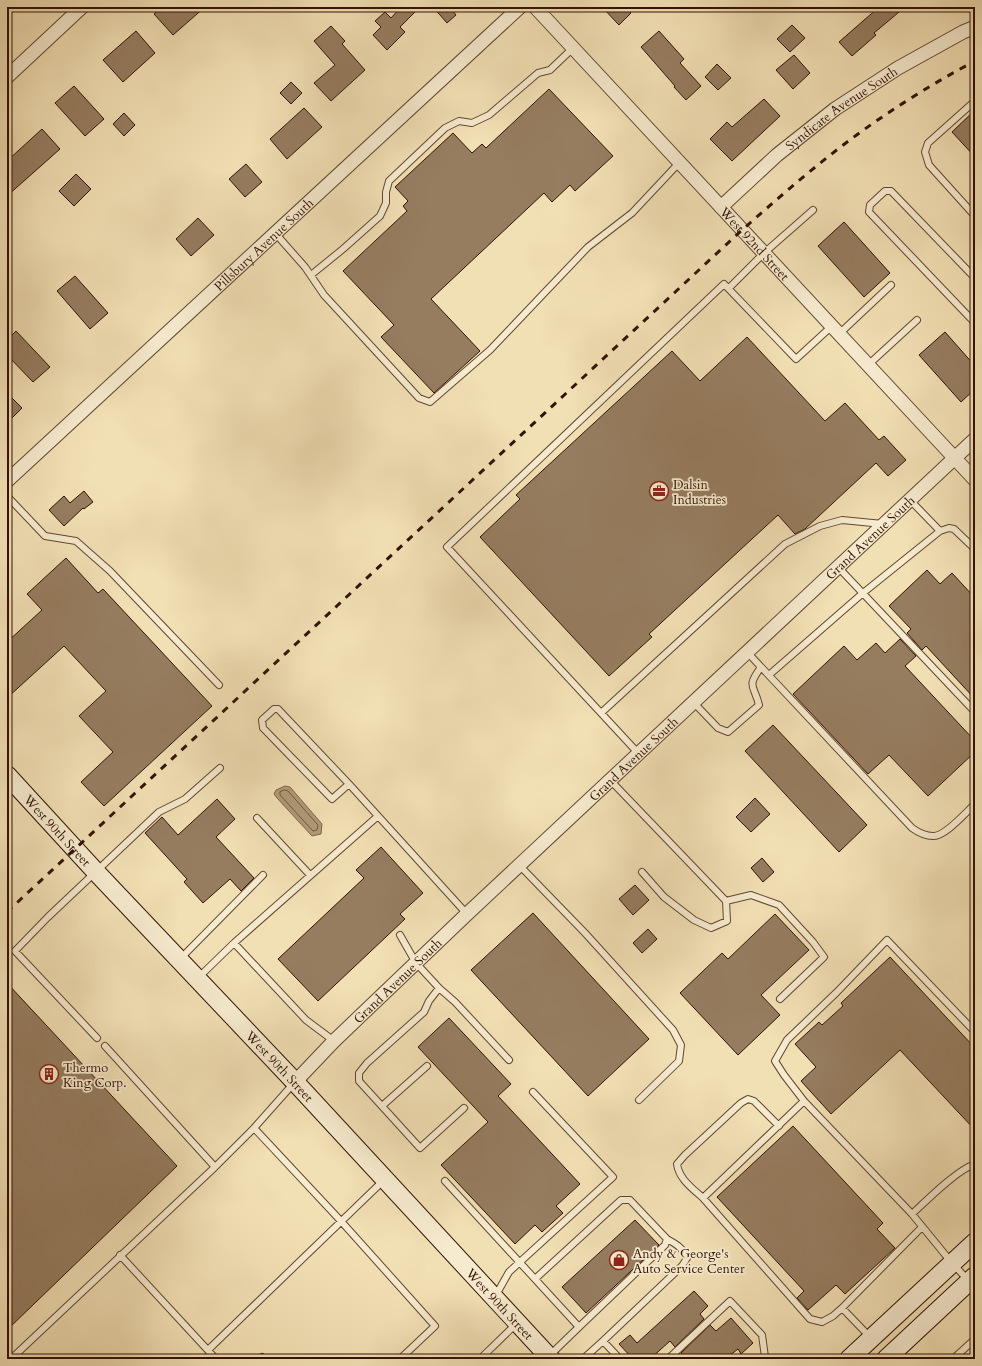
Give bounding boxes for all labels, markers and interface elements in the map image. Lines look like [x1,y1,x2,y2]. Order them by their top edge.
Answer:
street label: Syndicate Avenue South [782,63,901,155]
street label: Pillsbury Avenue South [210,194,318,295]
street label: West 92nd Street [715,203,793,285]
place label: Dalsin Industries [673,476,726,509]
office icon: Dalsin Industries [648,480,670,502]
street label: Grand Avenue South [822,492,919,584]
street label: Grand Avenue South [585,713,682,806]
street label: West 90th Street [19,790,95,871]
street label: Grand Avenue South [350,935,446,1028]
street label: West 90th Street [240,1027,317,1106]
place label: Thermo King Corp. [63,1059,126,1092]
building icon: Thermo King Corp. [38,1063,60,1085]
place label: Andy & George's Auto Service Center [633,1245,745,1278]
shop icon: Andy & George's Auto Service Center [608,1249,630,1271]
street label: West 90th Street [461,1264,537,1344]

